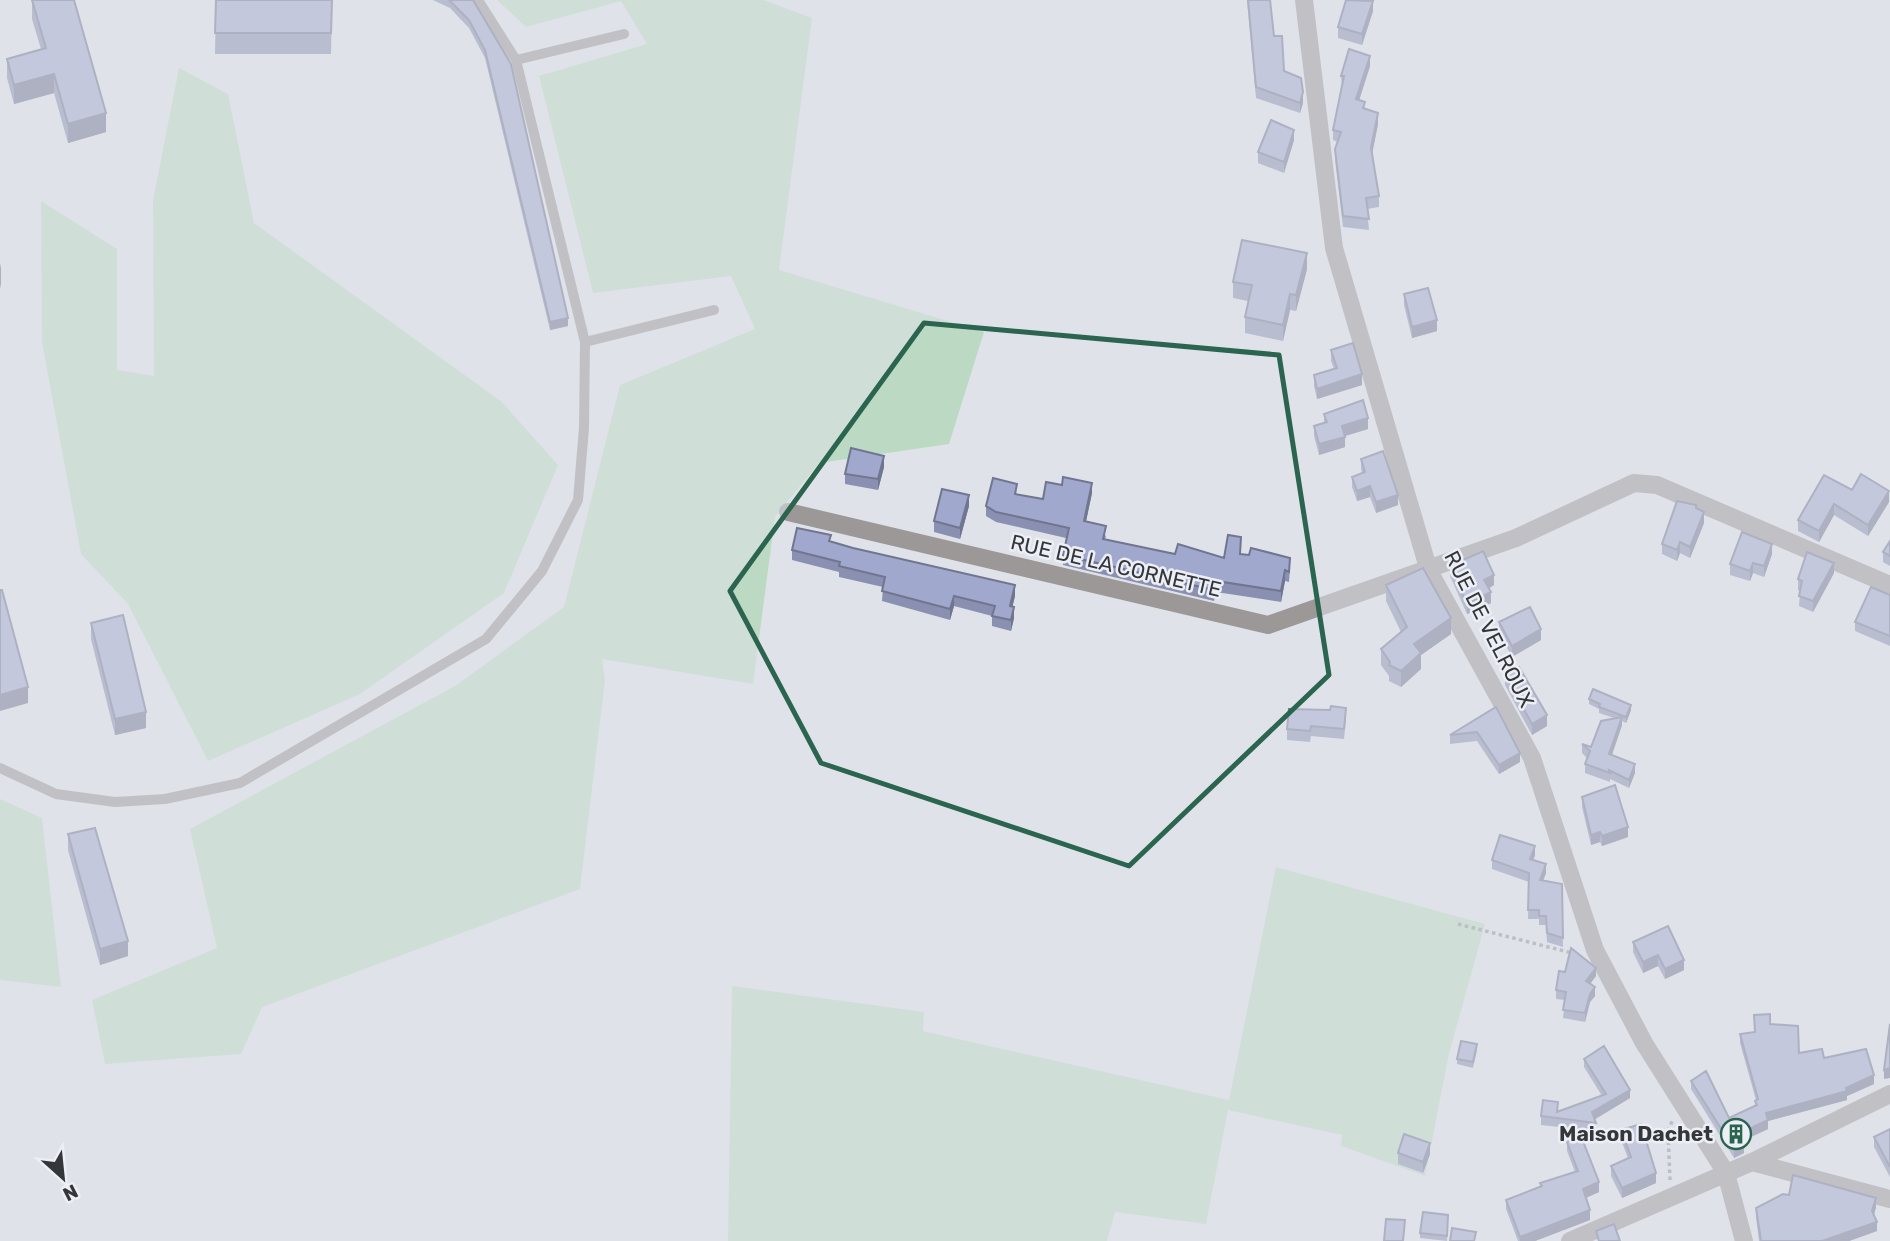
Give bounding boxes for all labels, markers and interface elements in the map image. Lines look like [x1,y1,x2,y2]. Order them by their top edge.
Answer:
street label: RUE DE LA CORNETTE [1008,529,1224,602]
street label: RUE DE VELROUX [1439,546,1540,711]
building icon: Maison Dachet [1719,1117,1753,1151]
place label: Maison Dachet [1559,1121,1713,1146]
north arrow [28,1143,98,1213]
text: N [59,1179,82,1206]

